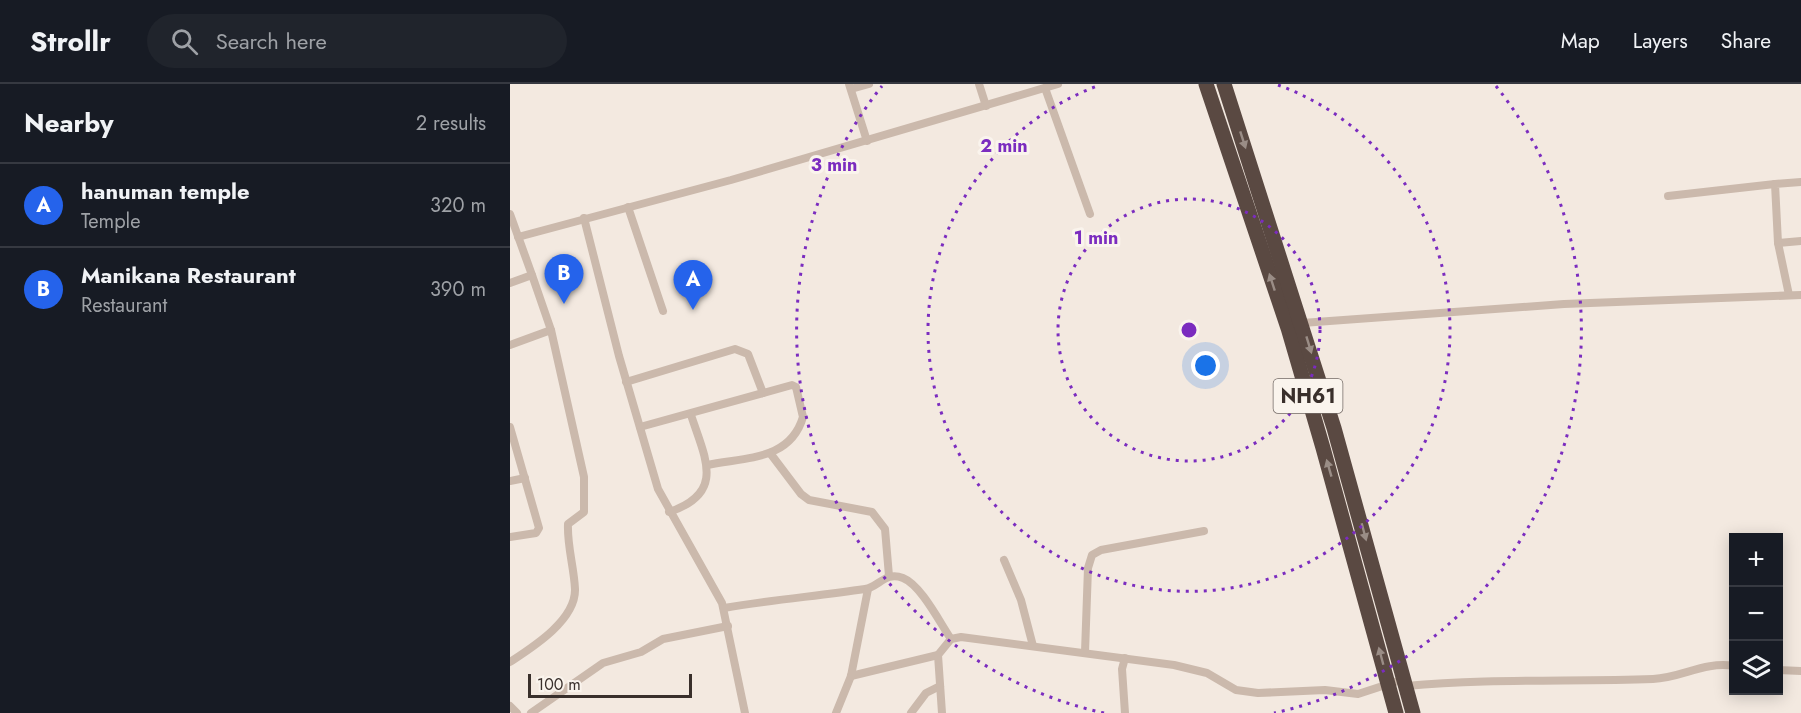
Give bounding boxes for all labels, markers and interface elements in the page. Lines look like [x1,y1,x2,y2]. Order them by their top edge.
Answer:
search box [147,14,567,68]
text: Strollr [30,21,111,62]
icon: search [168,25,201,58]
text: Search here [216,25,327,57]
text: Map [1561,26,1600,56]
text: Layers [1633,26,1688,56]
text: Share [1721,26,1771,56]
text: Nearby [24,104,113,142]
text: 2 results [416,109,486,138]
one-way arrow [1238,131,1248,149]
text: 2 min [980,133,1028,159]
text: 3 min [811,152,857,178]
text: hanuman temple [81,175,250,207]
text: A [36,191,51,220]
text: 320 m [430,191,486,220]
text: Temple [81,207,141,236]
text: 1 min [1074,225,1118,251]
pin: B [544,254,584,304]
text: Manikana Restaurant [81,259,296,291]
pin: A [674,260,712,310]
one-way arrow [1267,273,1277,291]
text: B [37,275,50,304]
text: 390 m [430,275,486,304]
text: Restaurant [81,291,167,320]
centre of rings [1179,320,1199,340]
one-way arrow [1305,336,1314,354]
your location [1191,351,1220,380]
road number: NH61 [1274,379,1342,413]
one-way arrow [1324,459,1333,477]
one-way arrow [1360,523,1370,541]
map controls [1729,533,1783,695]
button: + [1729,533,1783,587]
button: − [1729,587,1783,641]
button: layers [1729,641,1783,695]
one-way arrow [1376,647,1385,665]
scale bar [528,671,692,698]
text: 100 m [537,673,581,696]

